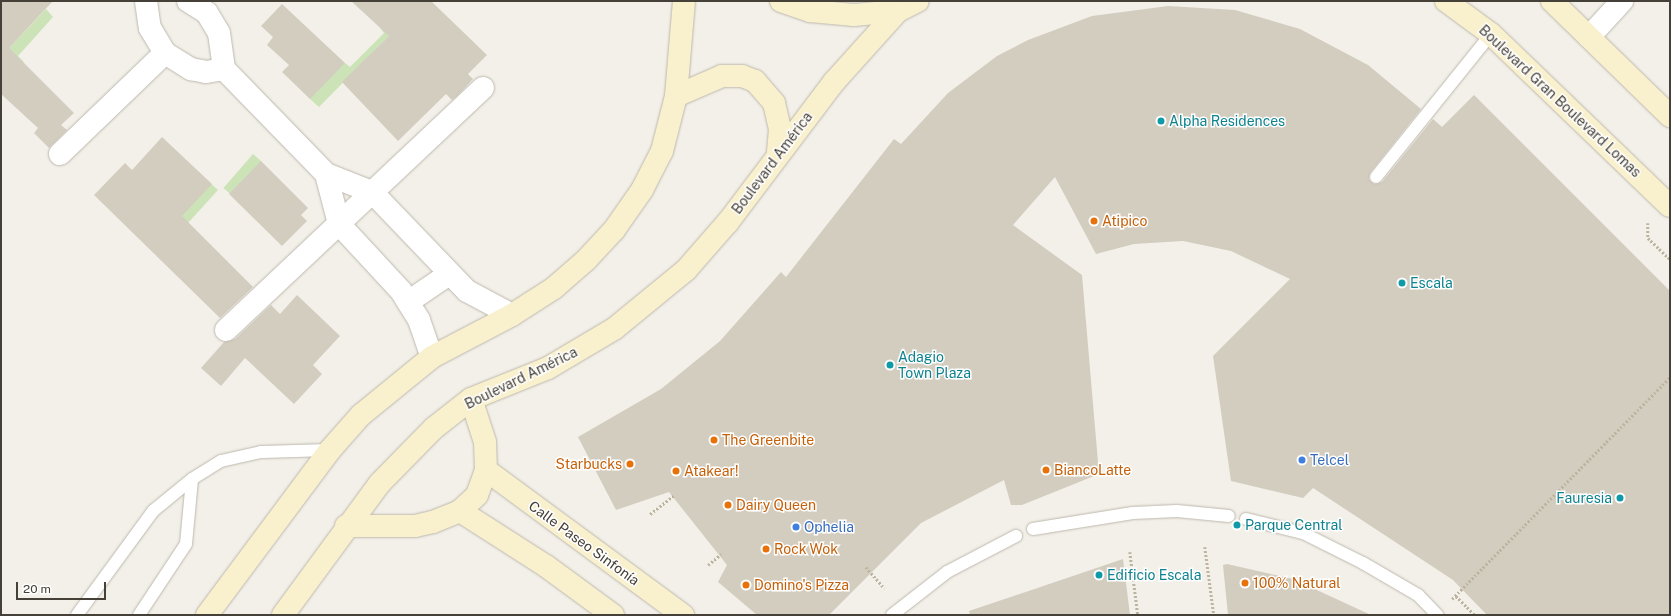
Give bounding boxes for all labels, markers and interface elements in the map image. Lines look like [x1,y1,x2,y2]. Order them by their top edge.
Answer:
street label: Boulevard Gran Boulevard Lomas [1476,21,1644,181]
street label: Boulevard América [728,109,816,217]
place label: Alpha Residences [1169,113,1285,129]
marker: Alpha Residences [1156,116,1166,126]
place label: Atipico [1102,213,1147,229]
marker: Atipico [1089,216,1099,226]
place label: Escala [1410,275,1453,291]
marker: Escala [1397,278,1407,288]
street label: Boulevard América [462,343,580,413]
place label: Adagio Town Plaza [898,349,971,382]
marker: Adagio Town Plaza [885,360,895,370]
place label: The Greenbite [722,432,814,448]
marker: The Greenbite [709,435,719,445]
place label: Telcel [1310,452,1349,468]
marker: Telcel [1297,455,1307,465]
place label: Starbucks [556,456,622,472]
marker: Starbucks [625,459,635,469]
place label: BiancoLatte [1054,462,1131,478]
place label: Atakear! [684,463,738,479]
marker: BiancoLatte [1041,465,1051,475]
marker: Atakear! [671,466,681,476]
place label: Fauresia [1556,490,1612,506]
marker: Fauresia [1615,493,1625,503]
street label: Calle Paseo Sinfonía [525,497,643,589]
place label: Dairy Queen [736,497,816,513]
marker: Dairy Queen [723,500,733,510]
place label: Parque Central [1245,517,1343,533]
place label: Ophelia [804,519,854,535]
marker: Parque Central [1232,520,1242,530]
marker: Ophelia [791,522,801,532]
place label: Rock Wok [774,541,838,557]
marker: Rock Wok [761,544,771,554]
place label: Edificio Escala [1107,567,1202,583]
marker: Edificio Escala [1094,570,1104,580]
scale bar [18,574,108,600]
place label: 100% Natural [1253,575,1341,591]
place label: Domino's Pizza [754,577,849,593]
marker: 100% Natural [1240,578,1250,588]
marker: Domino's Pizza [741,580,751,590]
text: 20 m [23,582,51,596]

